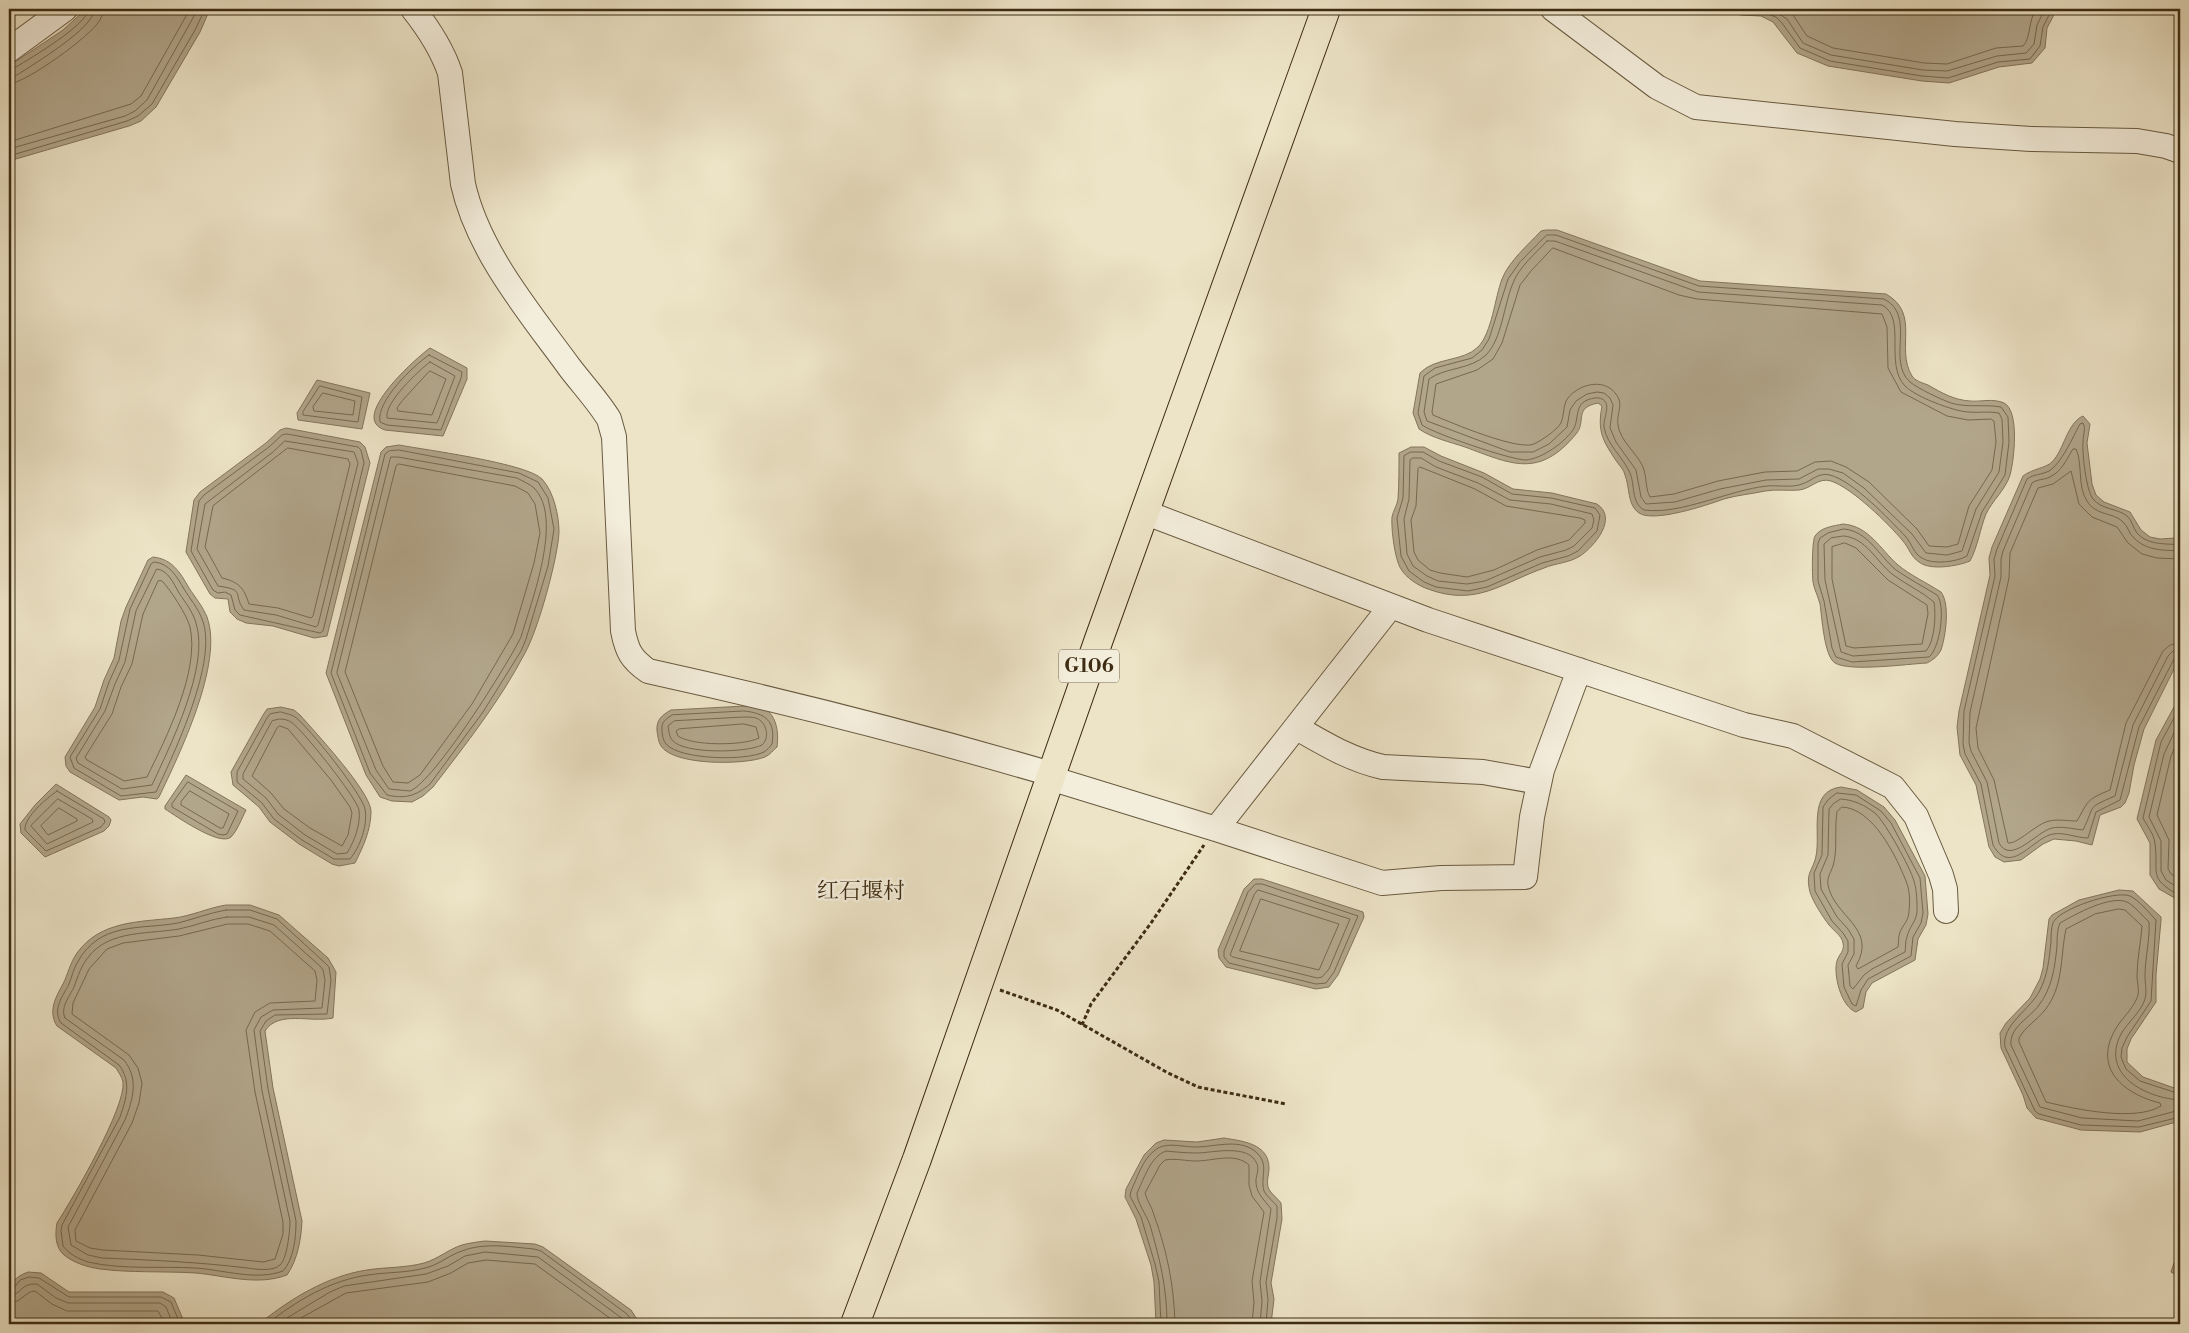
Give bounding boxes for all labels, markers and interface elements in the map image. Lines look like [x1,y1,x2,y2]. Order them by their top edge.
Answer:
road number: G106 [1059,649,1119,682]
district label: 红石堰村 [817,878,905,905]

